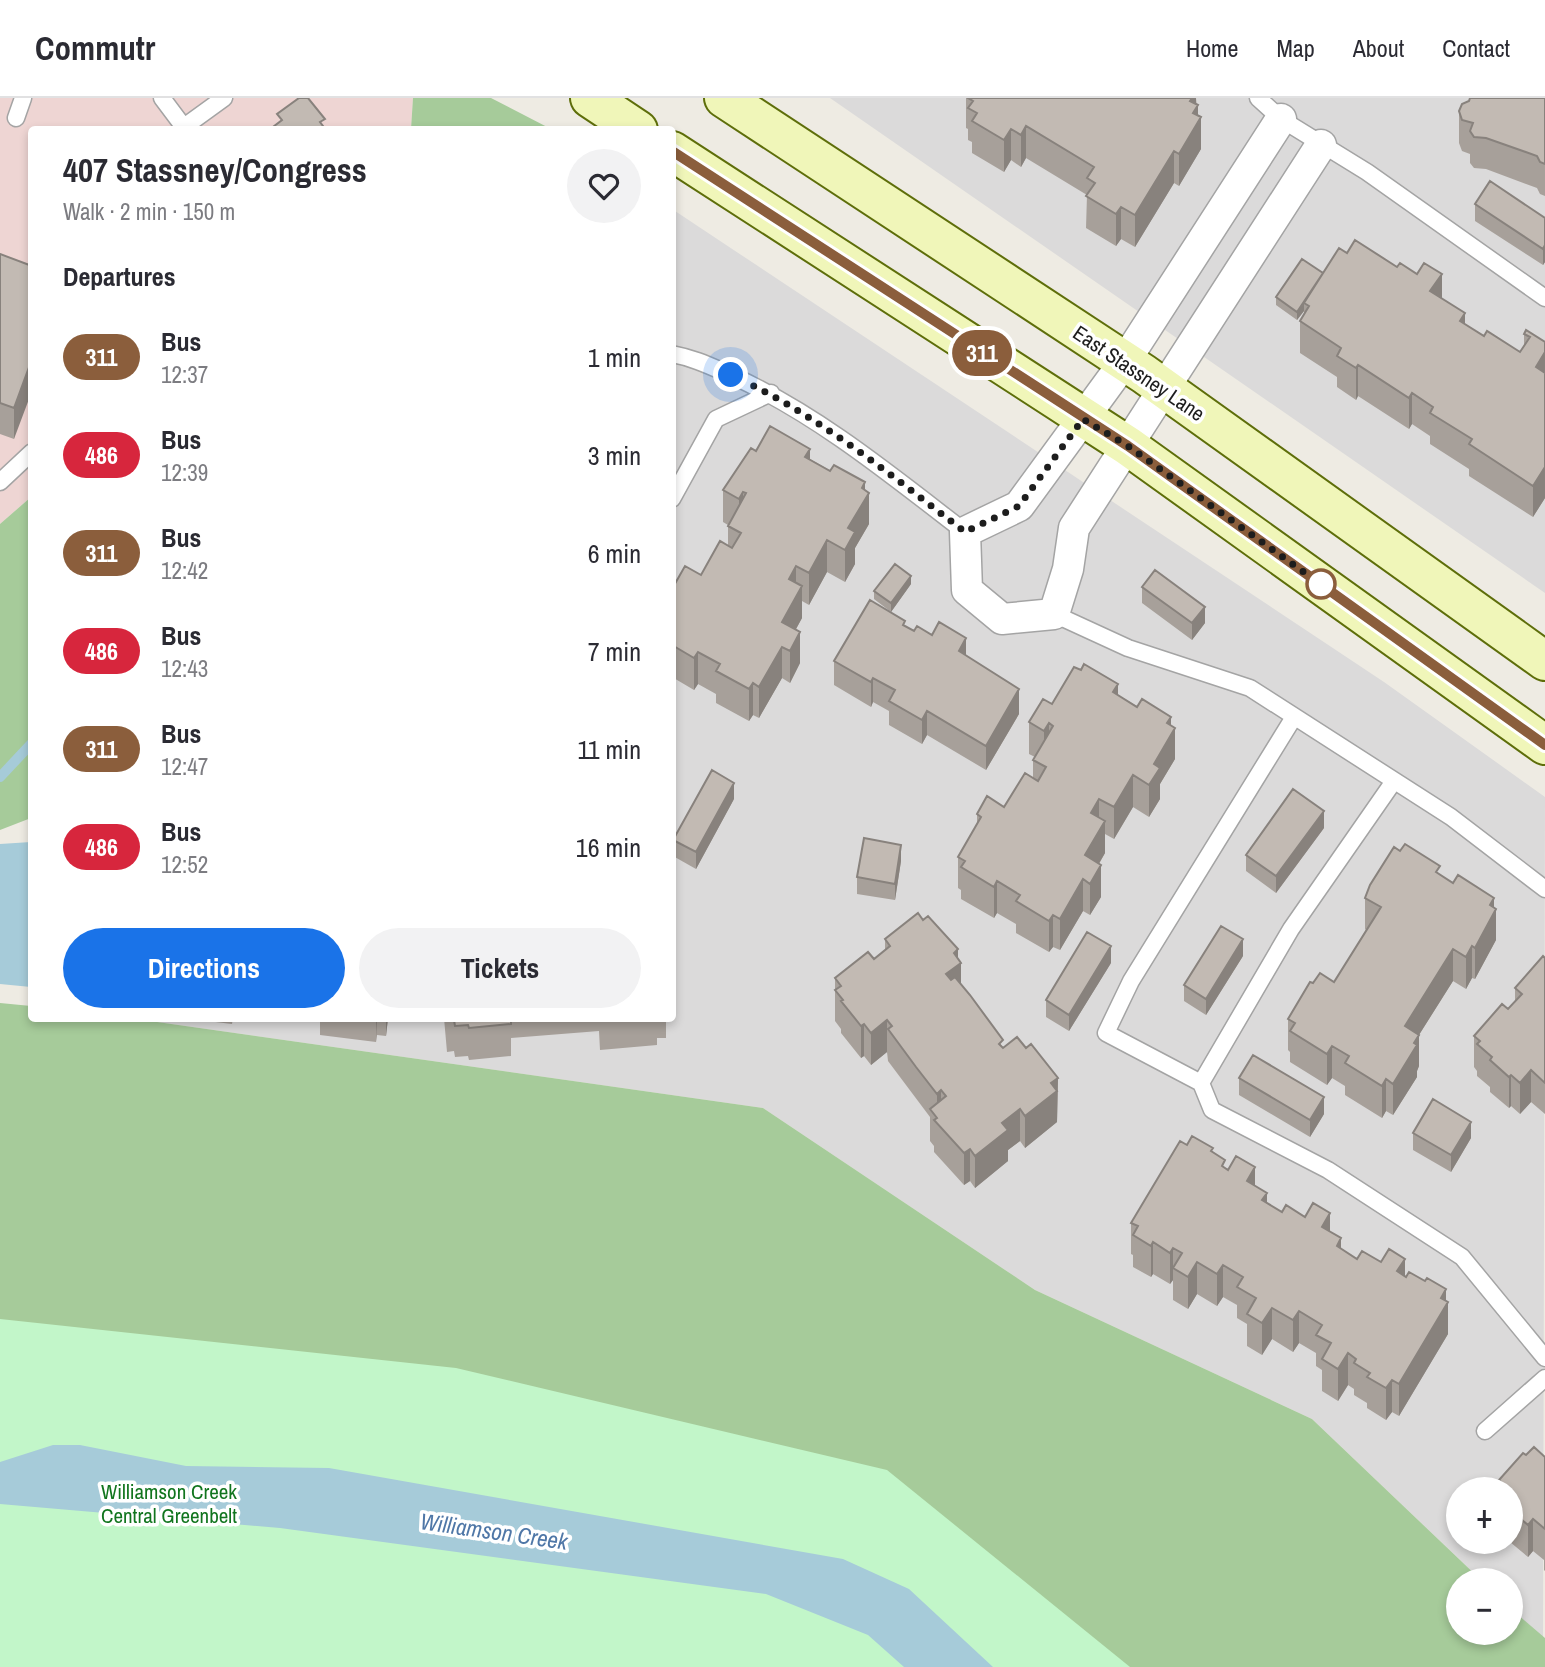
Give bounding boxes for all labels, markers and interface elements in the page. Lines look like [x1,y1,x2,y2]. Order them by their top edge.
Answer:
text: Commutr [35,26,155,70]
text: Home [1186,32,1238,64]
text: Map [1276,32,1315,64]
text: About [1353,32,1404,64]
text: Contact [1442,32,1510,64]
text: 407 Stassney/Congress [63,148,367,192]
button: heart [567,149,641,223]
text: Walk · 2 min · 150 m [63,196,235,227]
text: Departures [63,259,176,294]
street label: East Stassney Lane [1067,318,1211,428]
text: Bus [161,324,201,359]
line badge: 311 [942,330,1022,376]
text: 311 [966,337,998,369]
text: 1 min [588,340,641,375]
text: 311 [86,341,117,373]
your location [713,357,748,392]
text: 12:37 [161,359,208,390]
text: Bus [161,422,201,457]
text: 3 min [588,438,641,473]
text: 486 [85,439,118,471]
text: 12:39 [161,457,208,488]
text: Bus [161,520,201,555]
text: 6 min [588,536,641,571]
text: 311 [86,537,117,569]
text: 12:42 [161,555,208,586]
unlabelled marker [1306,569,1336,599]
text: Bus [161,618,201,653]
text: 7 min [588,634,641,669]
text: 486 [85,635,118,667]
text: 12:43 [161,653,208,684]
text: Bus [161,716,201,751]
text: 11 min [577,732,641,767]
text: 311 [86,733,117,765]
text: 12:47 [161,751,208,782]
text: Bus [161,814,201,849]
text: 16 min [576,830,641,865]
text: 486 [85,831,118,863]
text: 12:52 [161,849,208,880]
button: Directions [63,928,345,1008]
button: Tickets [359,928,641,1008]
park label: Williamson Creek Central Greenbelt [101,1477,237,1530]
map controls [1446,1477,1523,1645]
button: + [1446,1477,1523,1554]
water label: Williamson Creek [418,1505,571,1557]
button: − [1446,1568,1523,1645]

